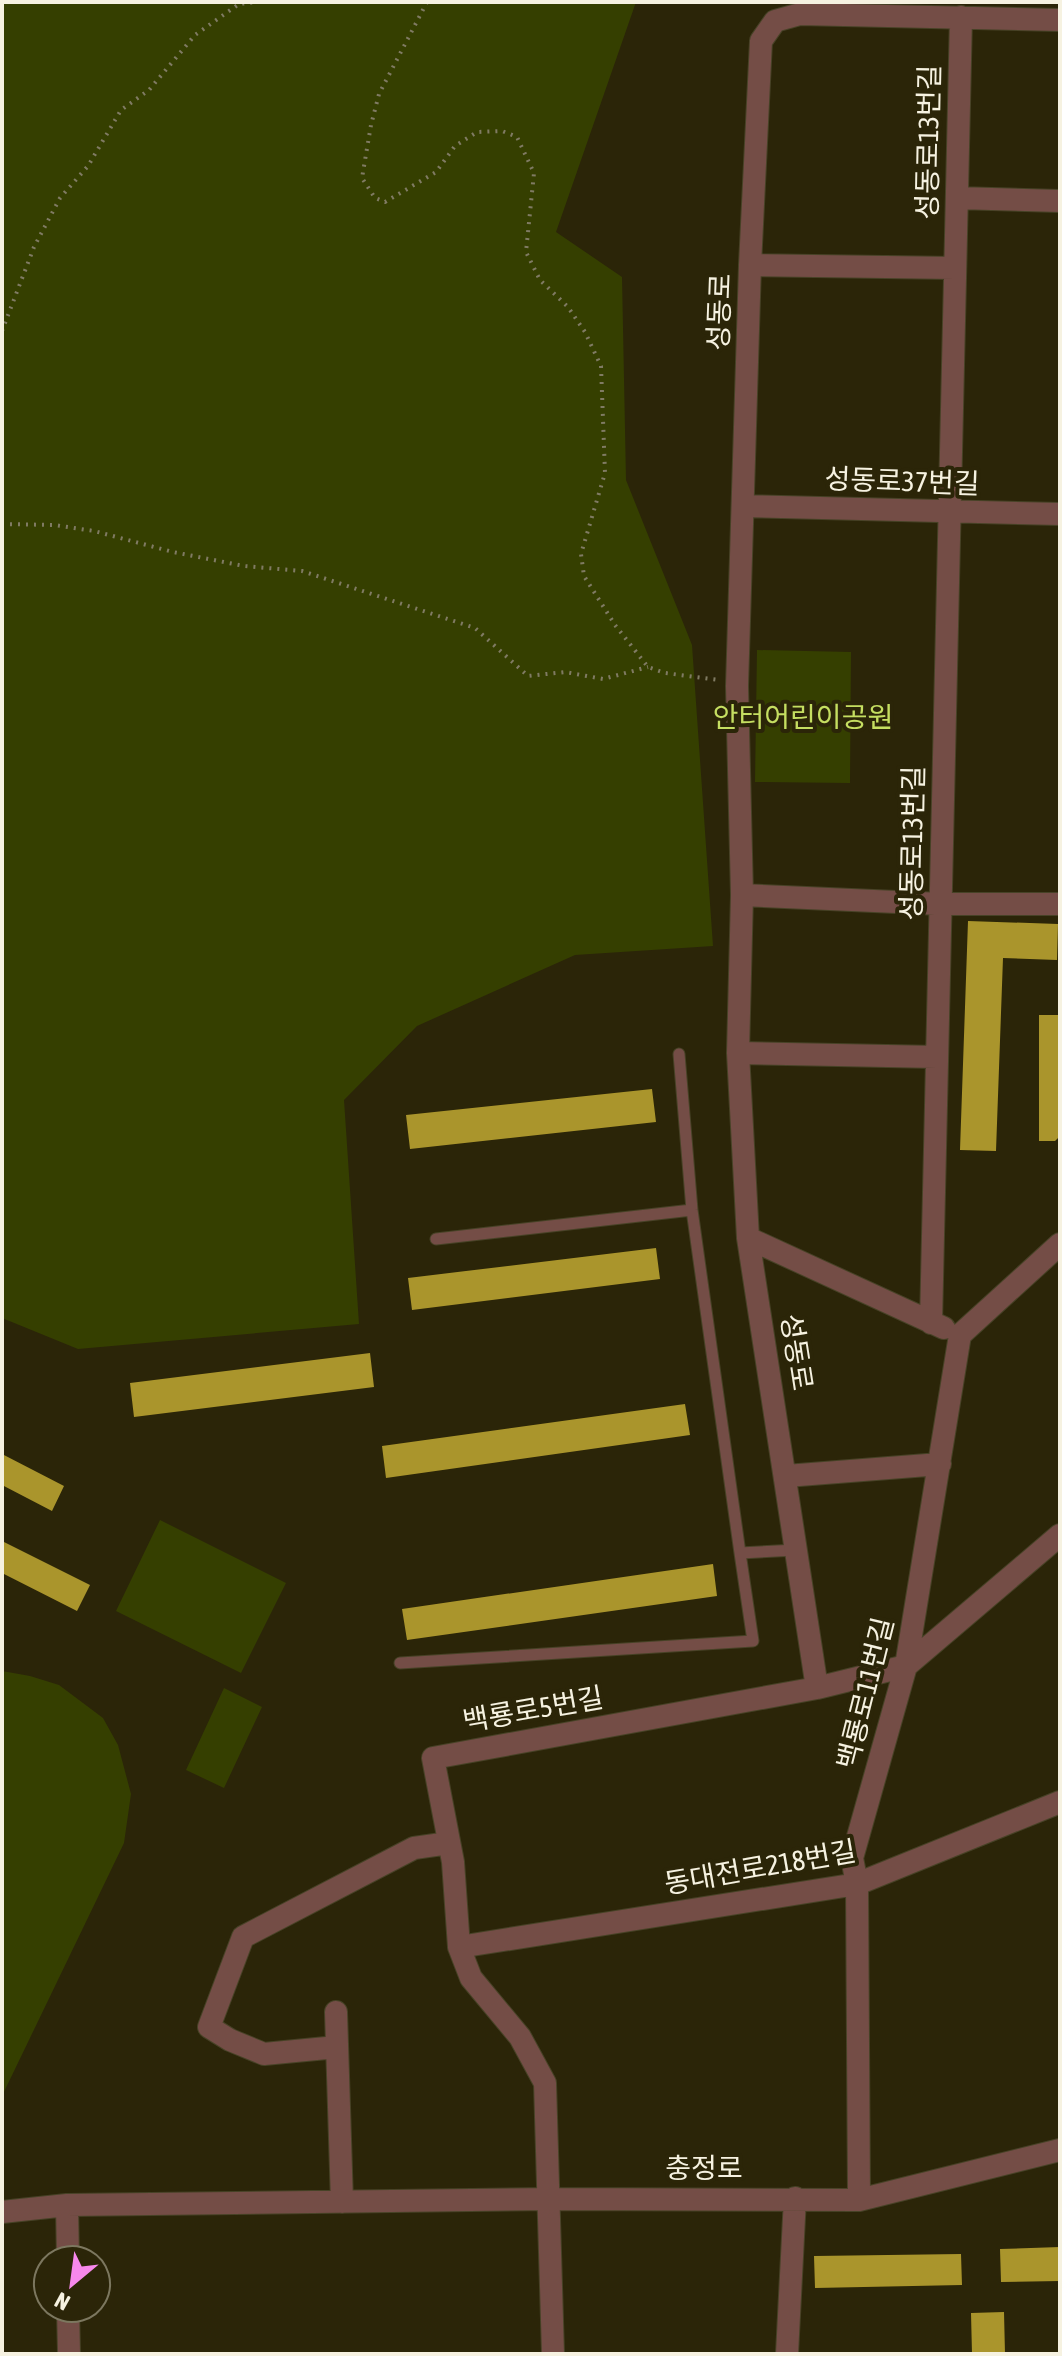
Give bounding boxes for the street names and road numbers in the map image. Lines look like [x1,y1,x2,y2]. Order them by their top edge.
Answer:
street label: 성동로13번길 [911,64,945,220]
street label: 성동로 [702,273,736,351]
street label: 성동로37번길 [824,462,980,500]
street label: 성동로13번길 [895,765,929,921]
street label: 성동로 [775,1311,819,1393]
street label: 백룡로11번길 [831,1614,899,1772]
street label: 백룡로5번길 [460,1681,606,1737]
street label: 동대전로218번길 [662,1834,858,1900]
street label: 충정로 [665,2152,743,2184]

